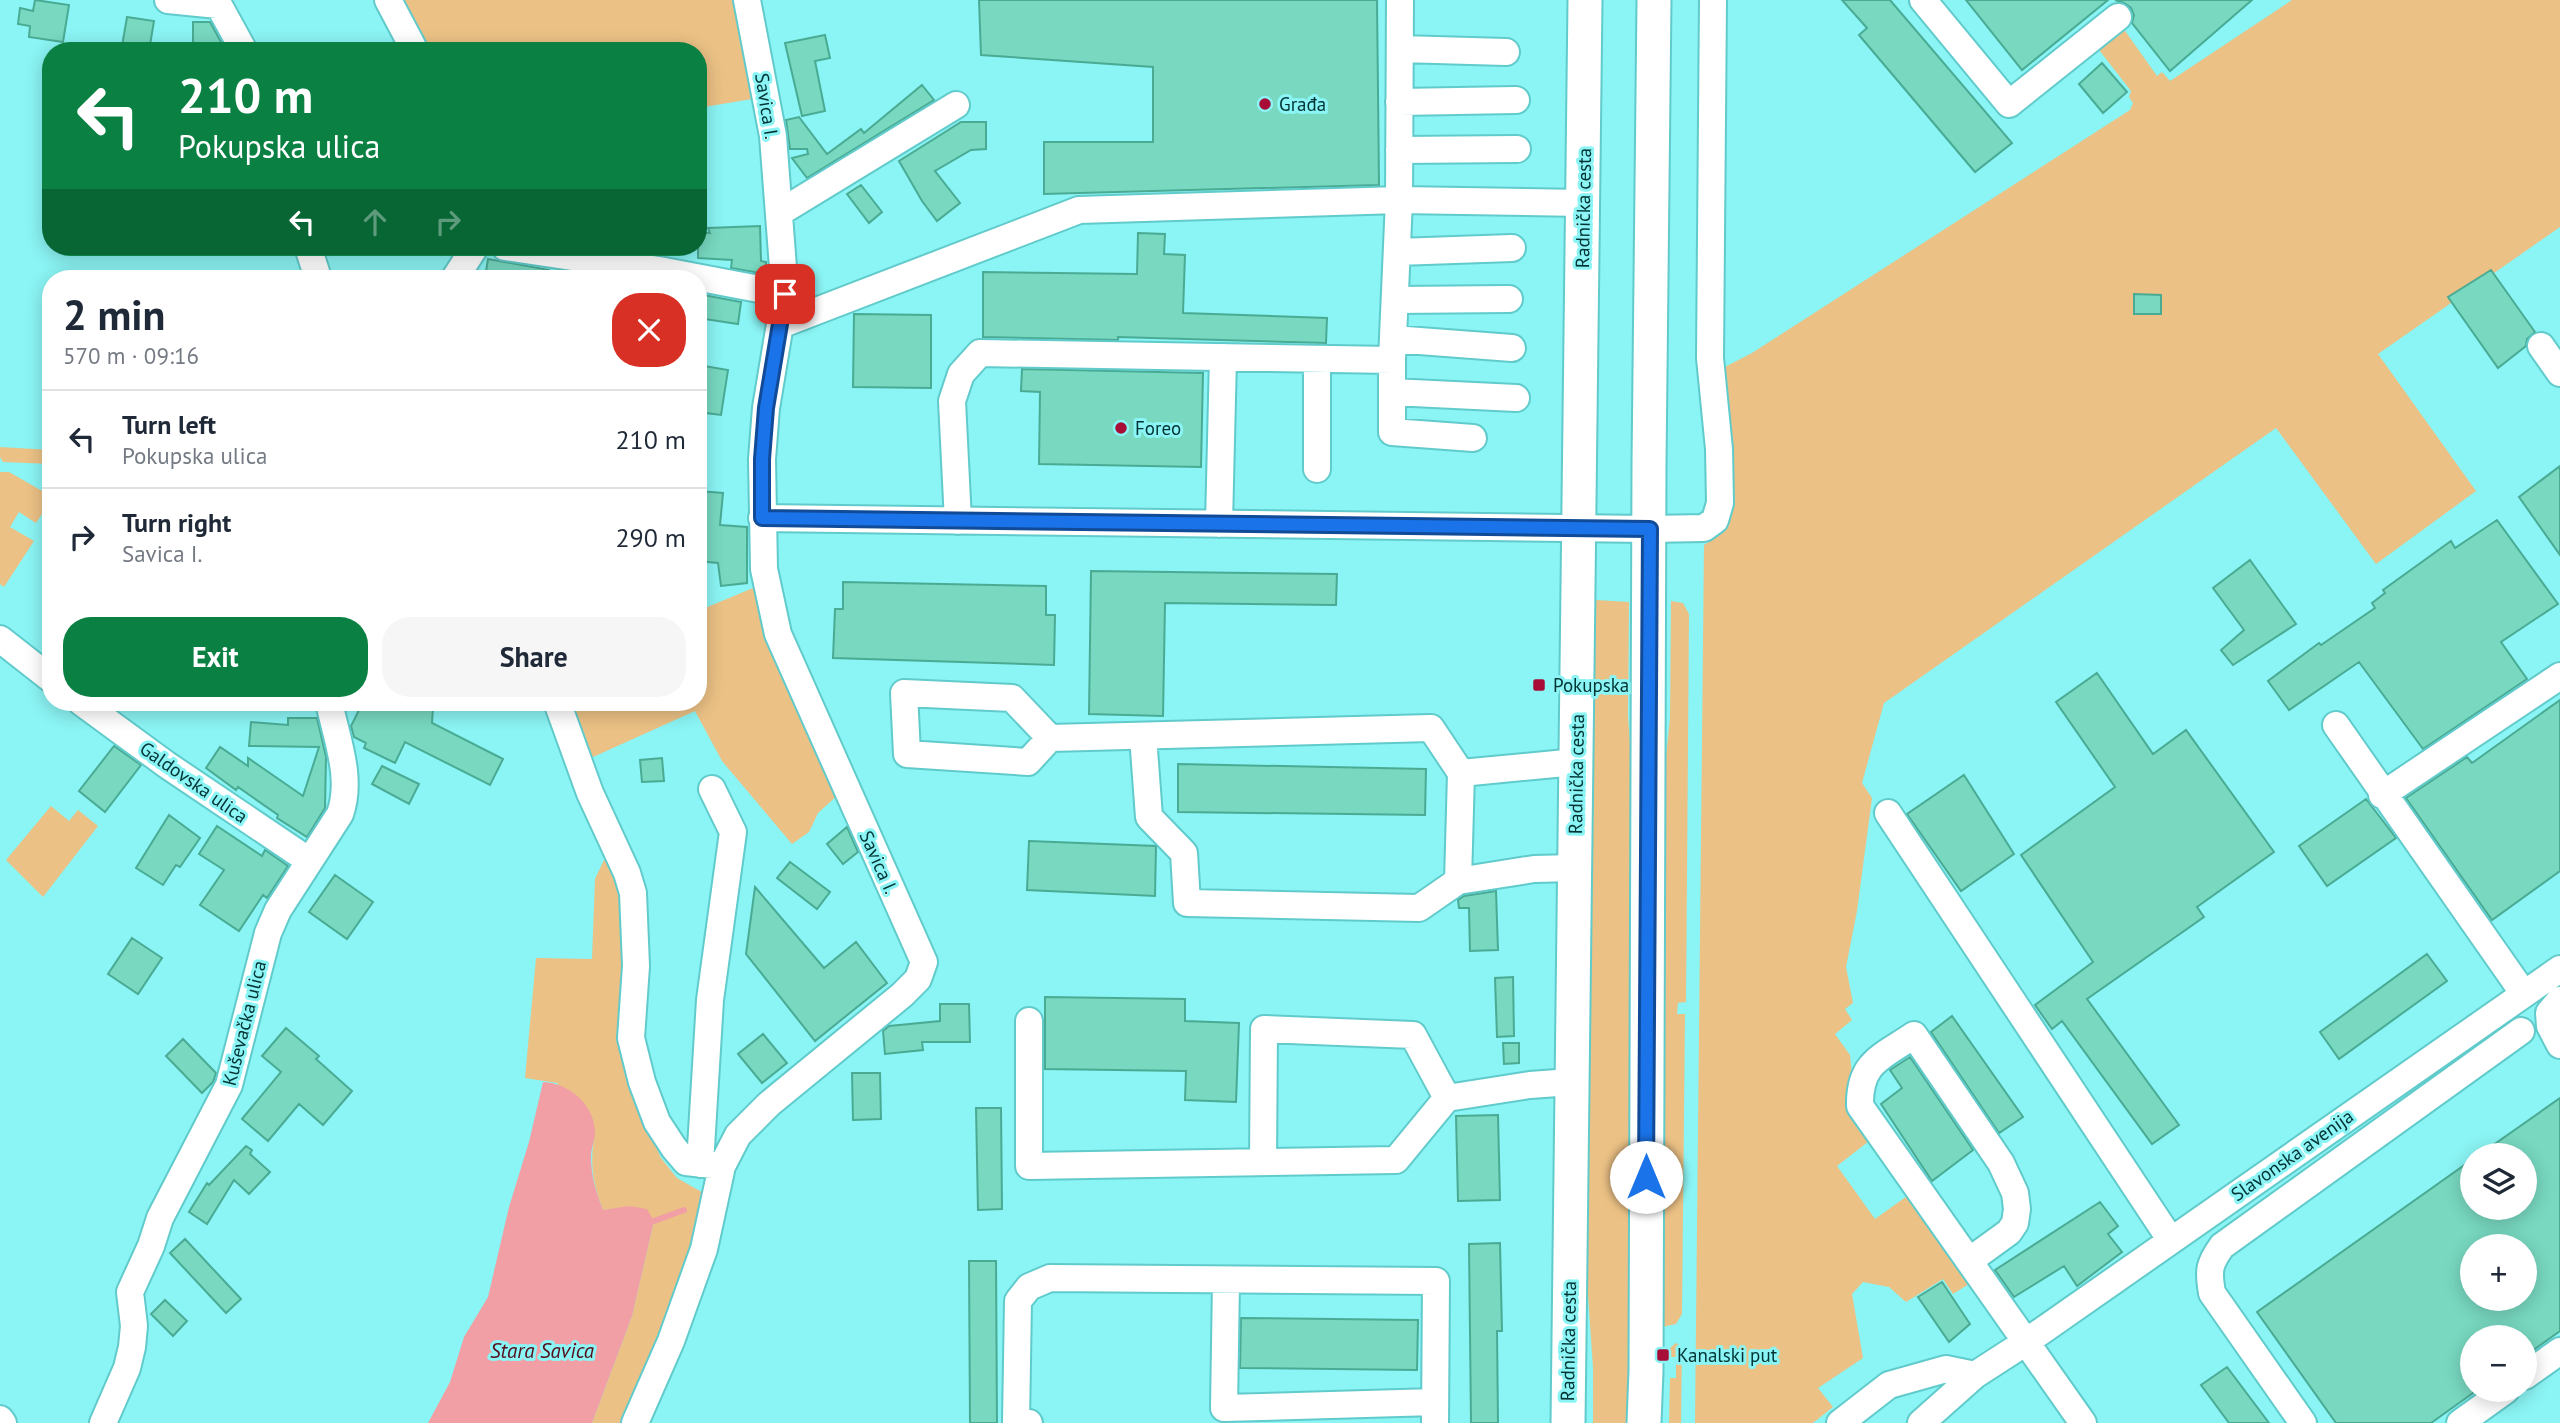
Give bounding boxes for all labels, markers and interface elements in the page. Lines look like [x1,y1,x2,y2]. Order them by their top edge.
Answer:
text: 210 m [178,63,313,127]
icon: left [63,70,154,161]
street label: Savica I. [750,71,784,141]
place label: Građa [1279,92,1326,116]
marker: Građa [1257,96,1273,112]
text: Pokupska ulica [178,125,380,167]
street label: Radnička cesta [1570,148,1596,268]
icon: left [283,203,321,241]
icon: ahead [356,203,394,241]
icon: right [429,203,467,241]
pin [755,264,815,324]
icon: arrive [766,275,804,313]
text: 2 min [63,287,165,342]
button: close [612,293,686,367]
text: 570 m · 09:16 [63,341,199,370]
text: Turn left [122,408,216,441]
place label: Foreo [1135,416,1181,440]
icon: left [63,420,101,458]
marker: Foreo [1113,420,1129,436]
text: 210 m [615,423,686,456]
text: Pokupska ulica [122,441,268,470]
text: Turn right [122,506,231,539]
icon: right [63,518,101,556]
text: 290 m [615,521,686,554]
text: Savica I. [122,539,202,568]
button: Exit [63,617,368,697]
button: Share [382,617,686,697]
place label: Pokupska [1553,673,1629,697]
marker: Pokupska [1531,677,1547,693]
street label: Radnička cesta [1563,714,1589,834]
street label: Galdovska ulica [135,736,253,828]
street label: Savica I. [855,827,903,897]
street label: Kuševačka ulica [217,958,271,1088]
street label: Slavonska avenija [2226,1104,2358,1206]
position arrow [1609,1140,1683,1214]
map controls [2460,1143,2537,1402]
button: layers [2460,1143,2537,1220]
button: + [2460,1234,2537,1311]
street label: Radnička cesta [1555,1281,1581,1401]
button: − [2460,1325,2537,1402]
water label: Stara Savica [490,1337,595,1364]
place label: Kanalski put [1677,1343,1778,1367]
marker: Kanalski put [1655,1347,1671,1363]

